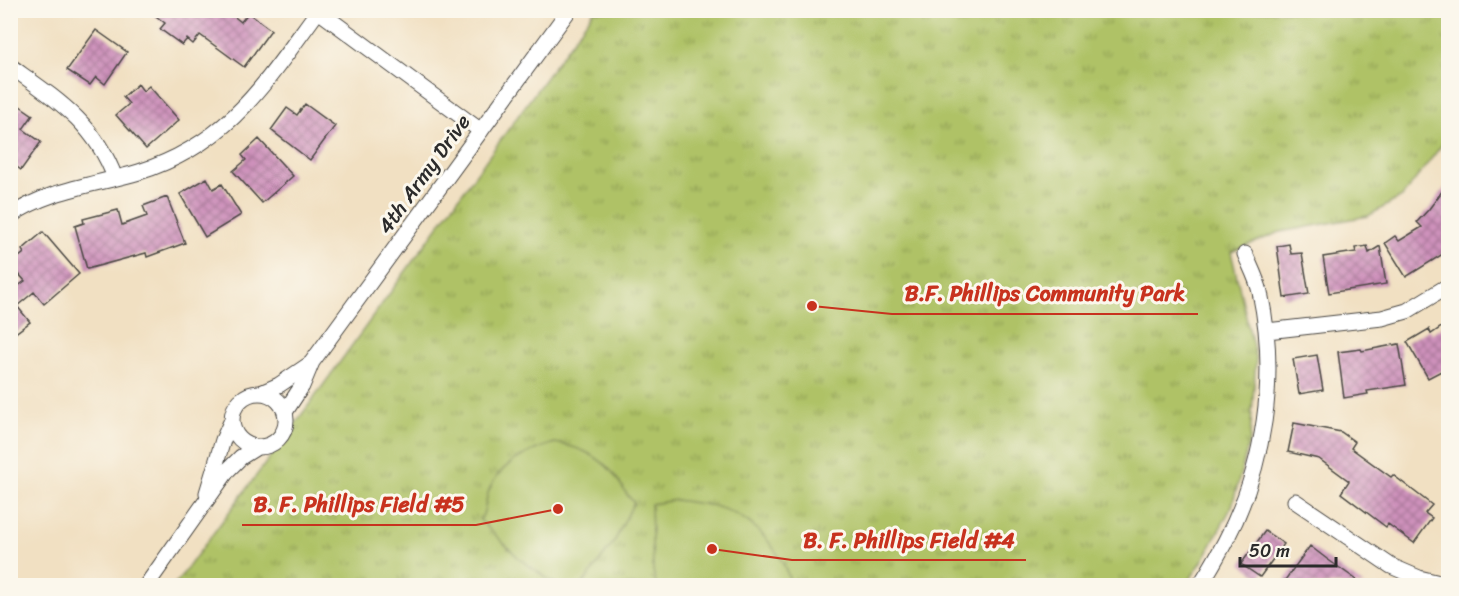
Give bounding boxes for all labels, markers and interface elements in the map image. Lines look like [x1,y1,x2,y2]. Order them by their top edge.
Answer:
street label: 4th Army Drive [367,106,481,242]
callout: B.F. Phillips Community Park [892,274,1198,314]
text: B.F. Phillips Community Park [905,274,1186,313]
callout: B. F. Phillips Field #5 [242,485,476,525]
text: B. F. Phillips Field #5 [253,485,465,524]
callout: B. F. Phillips Field #4 [792,520,1026,560]
text: B. F. Phillips Field #4 [803,521,1015,560]
scale bar [1240,530,1336,568]
text: 50 m [1249,535,1290,567]

